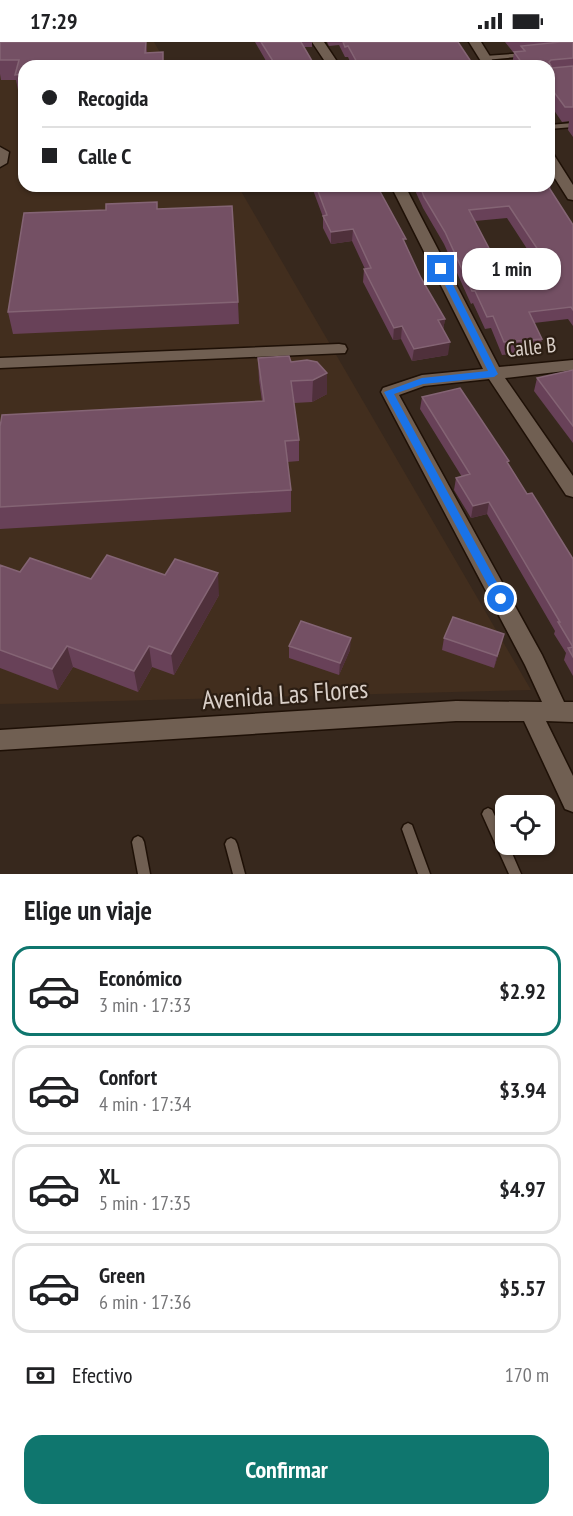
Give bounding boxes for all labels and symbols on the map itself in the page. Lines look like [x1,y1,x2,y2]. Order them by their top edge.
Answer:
callout: 1 min [462,248,561,290]
route end [427,255,454,282]
street label: Calle B [504,331,558,363]
route start [487,585,514,612]
street label: Avenida Las Flores [201,672,369,716]

